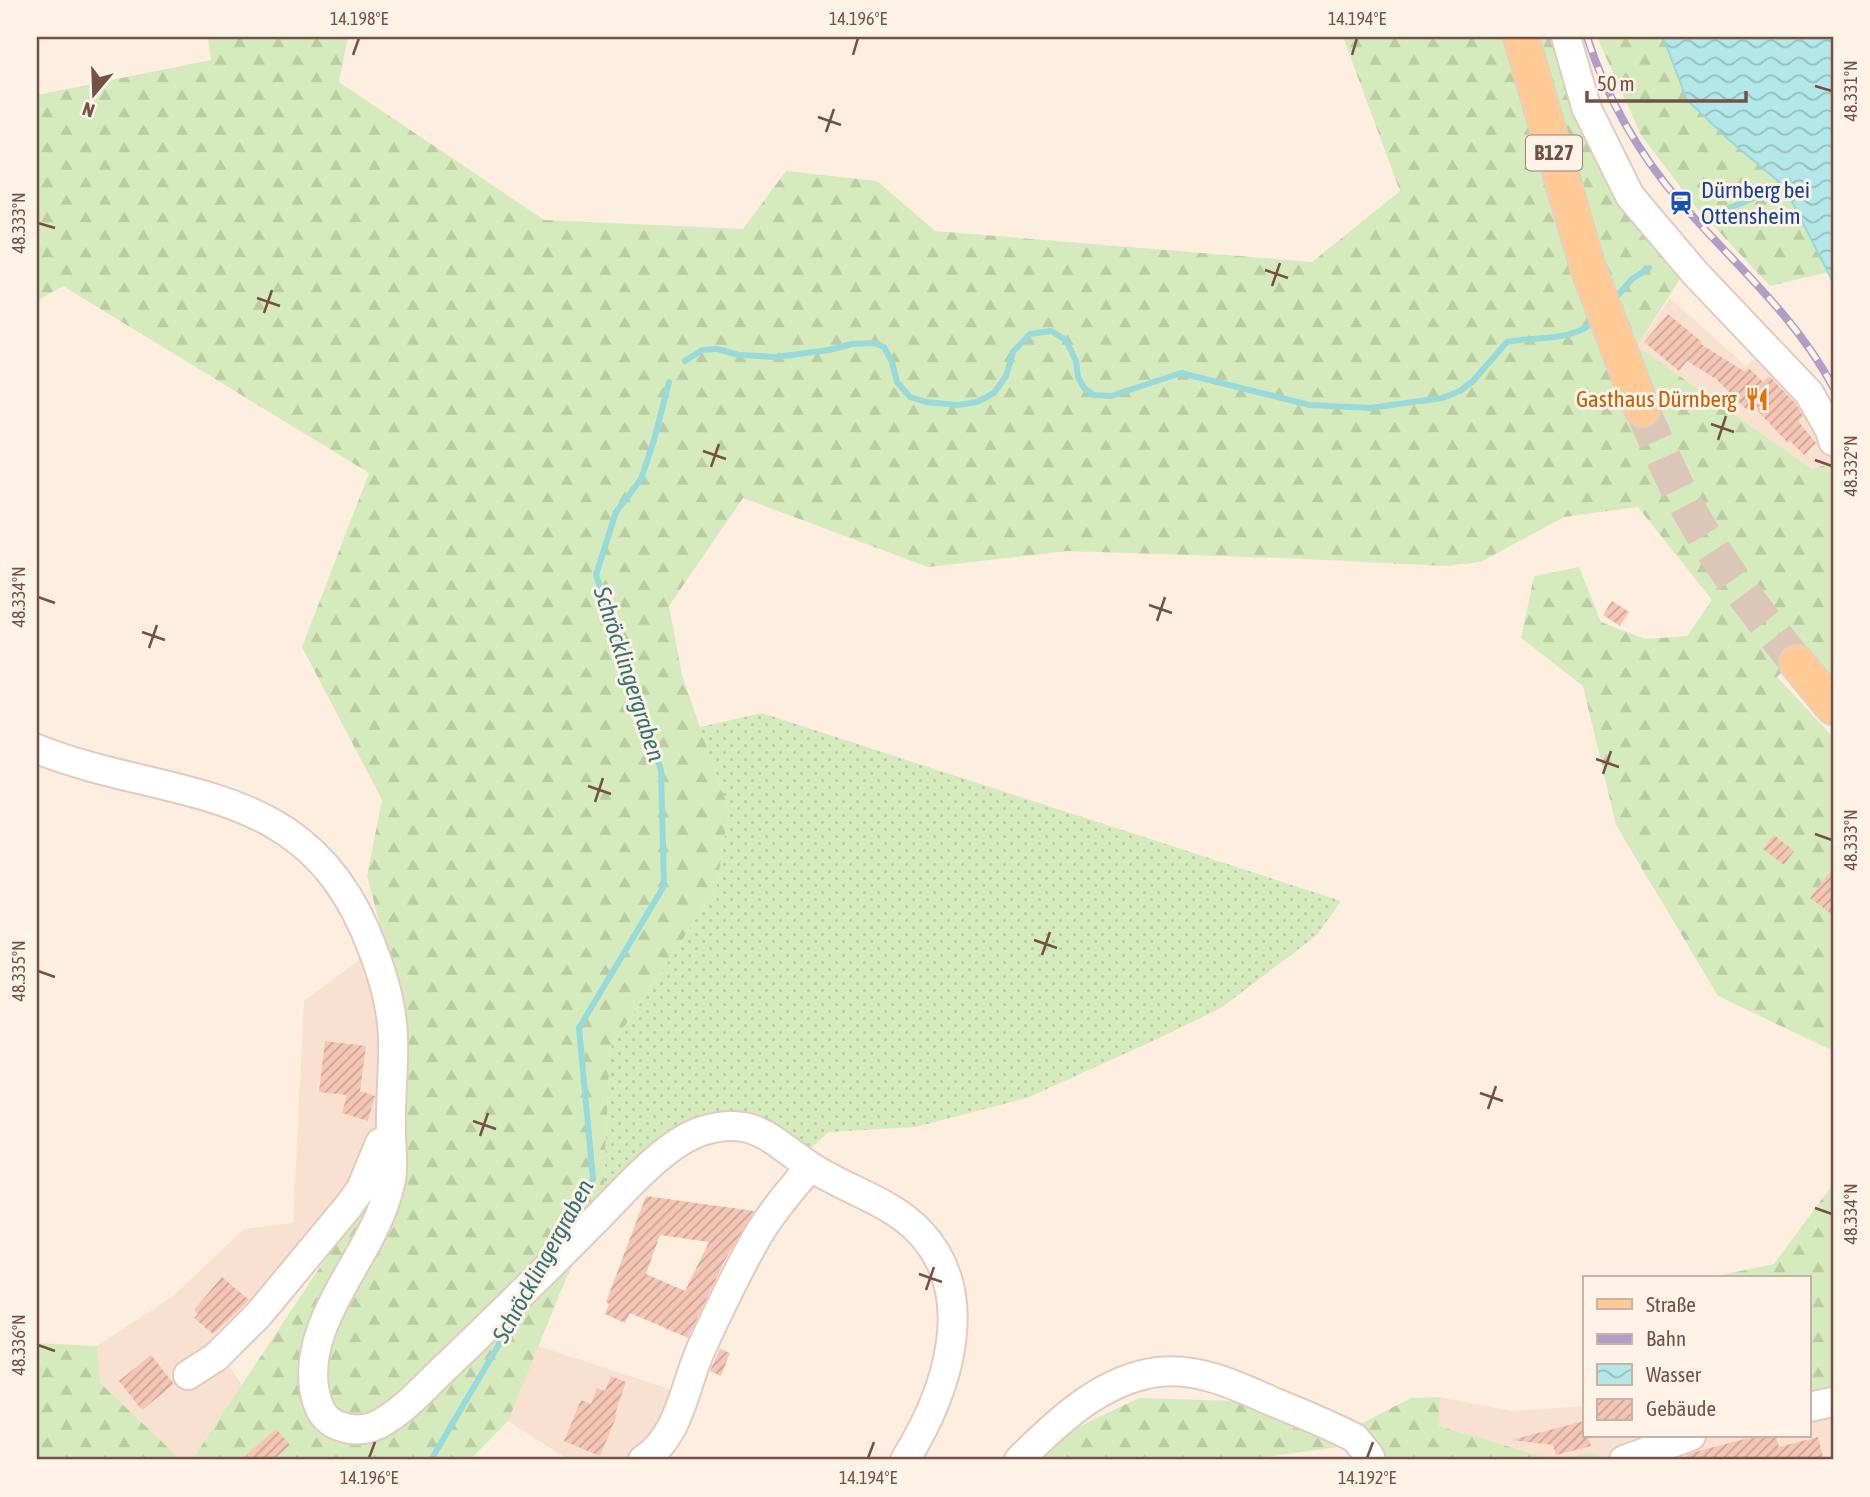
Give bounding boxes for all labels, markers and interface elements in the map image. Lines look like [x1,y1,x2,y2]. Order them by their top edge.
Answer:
text: 14.198°E [330,8,388,29]
text: 14.196°E [829,8,887,29]
text: 14.194°E [1328,8,1386,29]
north arrow [60,60,130,130]
scale bar [1587,60,1746,104]
text: 48.331°N [1840,60,1861,122]
text: 50 m [1597,71,1635,95]
text: N [80,98,97,122]
road number: B127 [1526,136,1582,170]
place label: Dürnberg bei Ottensheim [1701,177,1810,229]
station icon: Dürnberg bei Ottensheim [1667,189,1695,217]
text: 48.333°N [8,192,29,254]
restaurant icon: Gasthaus Dürnberg [1743,385,1771,413]
place label: Gasthaus Dürnberg [1576,386,1737,412]
text: 48.332°N [1840,435,1861,497]
text: 48.334°N [8,566,29,628]
water label: Schröcklingergraben [588,582,671,765]
text: 48.333°N [1840,809,1861,871]
text: 48.335°N [8,940,29,1002]
water label: Schröcklingergraben [486,1174,599,1348]
text: 48.334°N [1840,1183,1861,1245]
legend [1583,1276,1811,1438]
text: Straße [1646,1292,1696,1316]
text: 48.336°N [8,1314,29,1376]
text: Bahn [1646,1326,1686,1350]
text: Wasser [1646,1362,1702,1386]
text: Gebäude [1646,1396,1716,1420]
text: 14.196°E [340,1467,398,1488]
text: 14.194°E [839,1467,897,1488]
text: 14.192°E [1338,1467,1396,1488]

